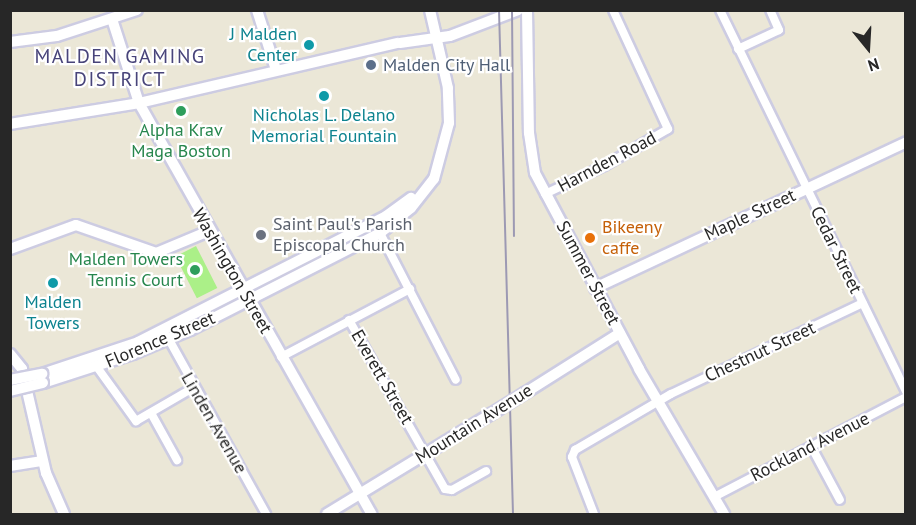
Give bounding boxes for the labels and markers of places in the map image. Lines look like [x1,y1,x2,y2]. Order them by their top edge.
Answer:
place label: J Malden Center [230,24,297,66]
marker: J Malden Center [302,38,316,52]
place label: Malden City Hall [383,54,511,76]
marker: Malden City Hall [364,58,378,72]
marker: Nicholas L. Delano Memorial Fountain [317,89,331,103]
marker: Alpha Krav Maga Boston [174,104,188,118]
place label: Nicholas L. Delano Memorial Fountain [251,105,397,148]
place label: Alpha Krav Maga Boston [131,120,231,162]
place label: Saint Paul's Parish Episcopal Church [273,214,412,256]
place label: Bikeeny caffe [602,217,662,260]
marker: Saint Paul's Parish Episcopal Church [254,228,268,242]
marker: Bikeeny caffe [583,231,597,245]
place label: Malden Towers Tennis Court [68,249,183,292]
marker: Malden Towers Tennis Court [188,263,202,277]
marker: Malden Towers [46,276,60,290]
place label: Malden Towers [24,292,82,334]

